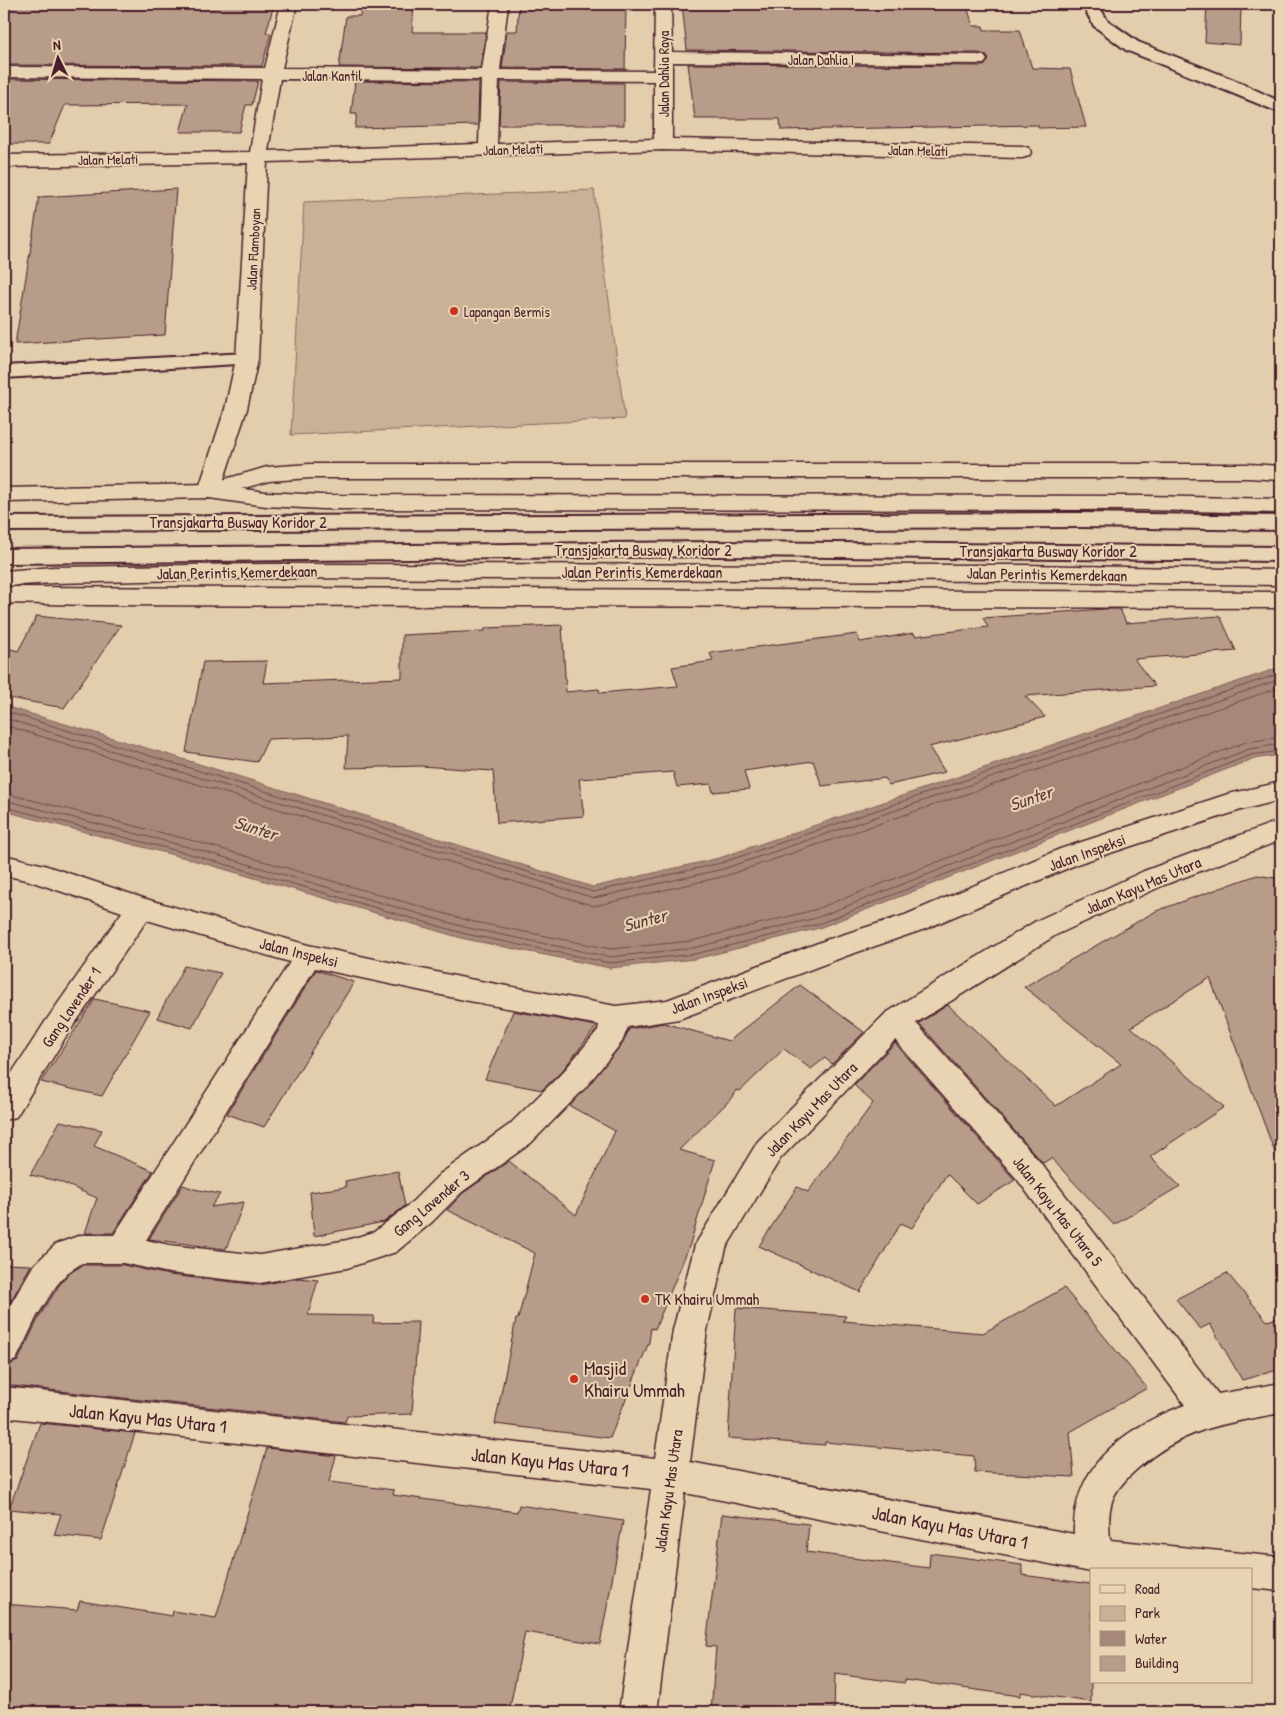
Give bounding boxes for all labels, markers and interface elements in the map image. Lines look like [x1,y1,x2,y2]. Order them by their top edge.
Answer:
street label: Jalan Dahlia Raya [654,30,674,117]
north arrow [32,32,82,82]
text: N [52,35,62,54]
street label: Jalan Dahlia I [788,50,854,69]
street label: Jalan Kantil [302,66,362,85]
street label: Jalan Melati [482,138,544,160]
street label: Jalan Melati [888,140,948,160]
street label: Jalan Melati [78,149,138,169]
street label: Jalan Flamboyan [241,207,266,291]
place label: Lapangan Bermis [464,302,550,322]
marker: Lapangan Bermis [448,305,460,317]
street label: Transjakarta Busway Koridor 2 [149,511,327,533]
street label: Transjakarta Busway Koridor 2 [554,539,732,561]
street label: Transjakarta Busway Koridor 2 [959,540,1137,562]
street label: Jalan Perintis Kemerdekaan [156,560,318,584]
street label: Jalan Perintis Kemerdekaan [562,561,722,583]
street label: Jalan Perintis Kemerdekaan [966,562,1128,586]
water label: Sunter [1006,778,1058,817]
water label: Sunter [231,809,283,847]
street label: Jalan Inspeksi [1045,828,1129,876]
street label: Jalan Kayu Mas Utara [1082,851,1204,919]
water label: Sunter [621,902,671,938]
street label: Jalan Inspeksi [257,932,341,972]
street label: Gang Lavender 1 [36,962,106,1051]
street label: Jalan Inspeksi [667,971,751,1019]
street label: Jalan Kayu Mas Utara [760,1057,862,1161]
street label: Jalan Kayu Mas Utara 5 [1008,1151,1108,1271]
street label: Gang Lavender 3 [388,1164,474,1242]
place label: TK Khairu Ummah [655,1288,760,1310]
marker: TK Khairu Ummah [639,1293,651,1305]
place label: Masjid Khairu Ummah [584,1355,685,1403]
marker: Masjid Khairu Ummah [568,1373,580,1385]
street label: Jalan Kayu Mas Utara 1 [68,1397,228,1439]
street label: Jalan Kayu Mas Utara [648,1428,688,1554]
street label: Jalan Kayu Mas Utara 1 [470,1441,630,1483]
street label: Jalan Kayu Mas Utara 1 [870,1499,1030,1555]
legend [1090,1568,1252,1684]
text: Road [1135,1578,1160,1599]
text: Park [1135,1602,1160,1623]
text: Water [1135,1628,1167,1649]
text: Building [1135,1652,1179,1673]

